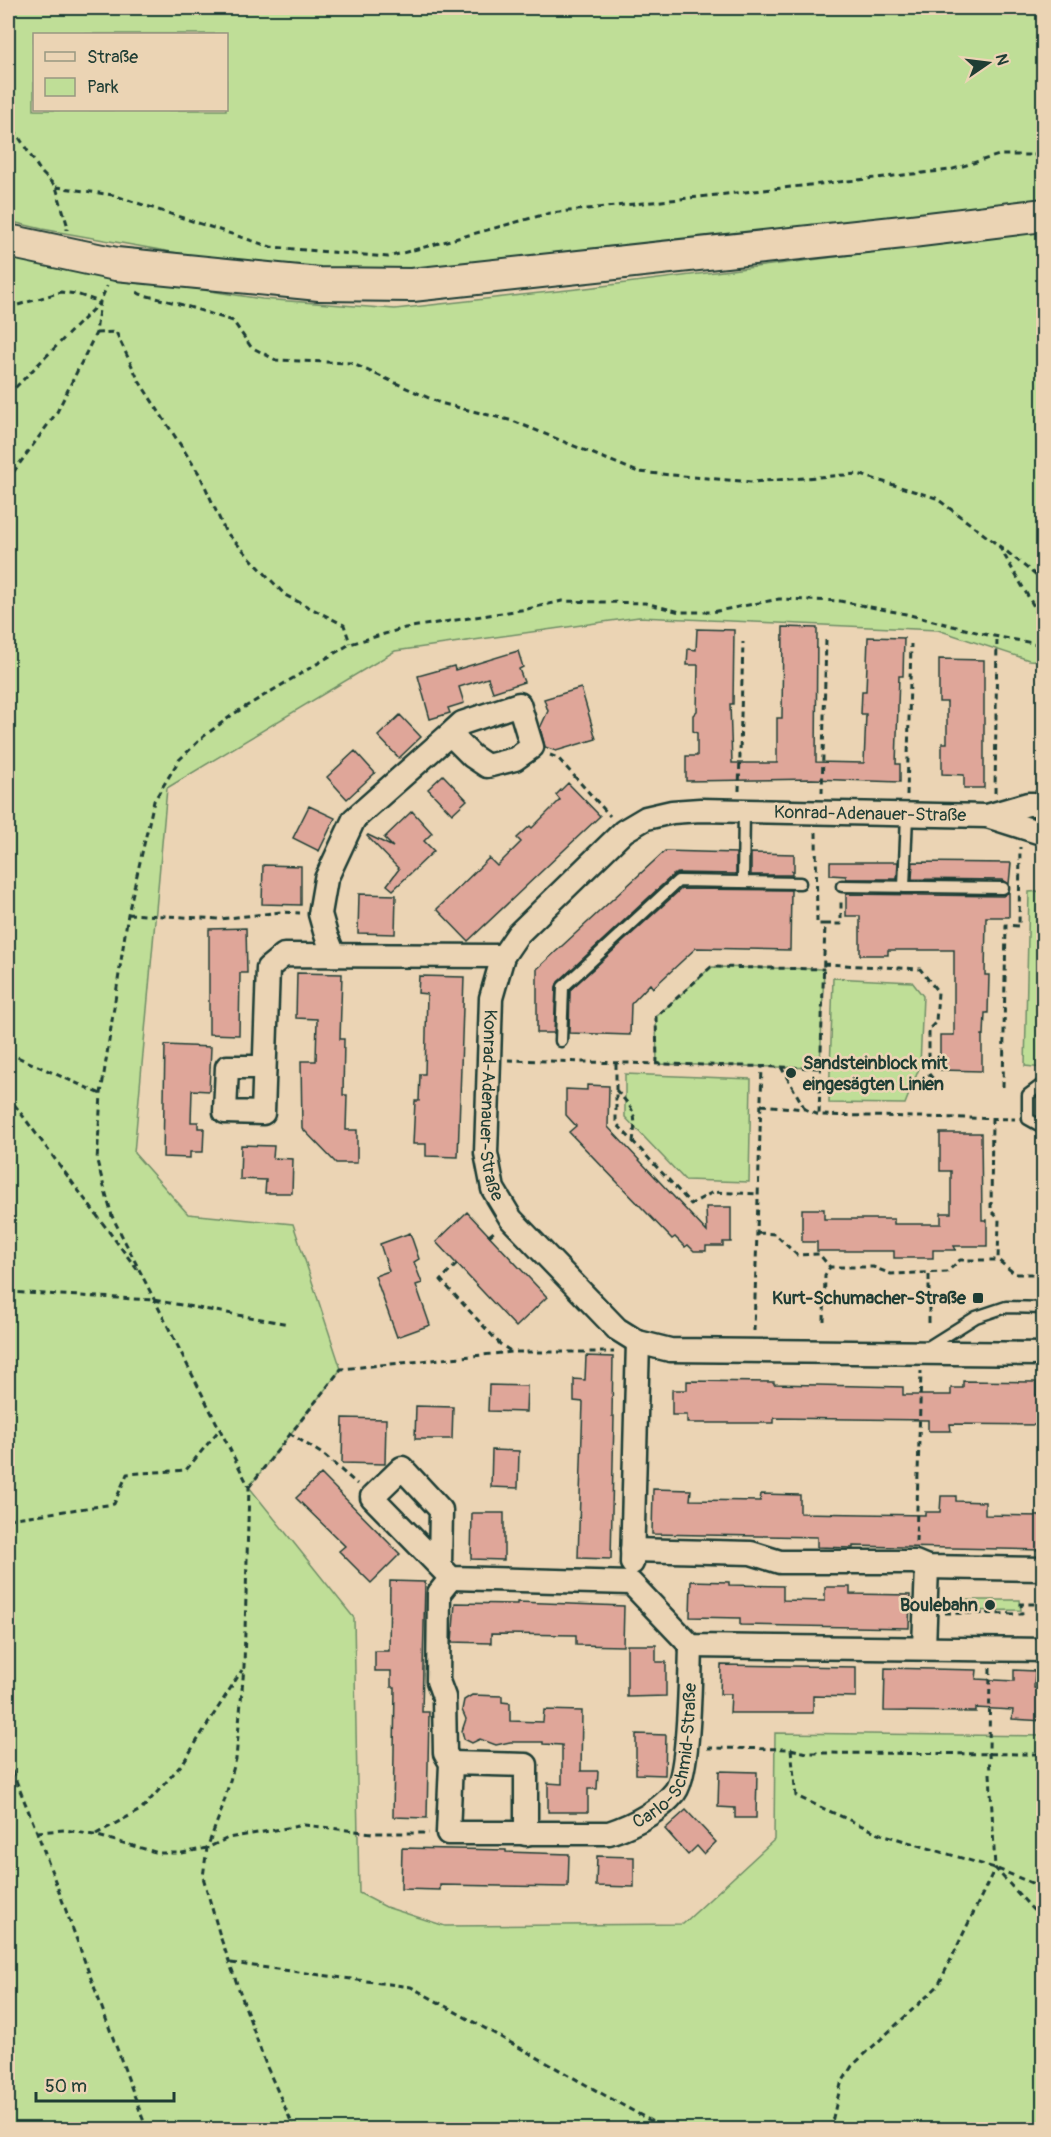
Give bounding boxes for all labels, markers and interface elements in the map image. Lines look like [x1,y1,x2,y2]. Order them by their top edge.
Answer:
legend [33,33,228,111]
north arrow [958,33,1018,93]
text: Straße [87,46,138,69]
text: N [991,52,1013,67]
text: Park [87,76,119,99]
street label: Konrad-Adenauer-Straße [774,801,967,827]
street label: Konrad-Adenauer-Straße [474,1009,509,1206]
place label: Sandsteinblock mit eingesägten Linien [802,1052,948,1096]
marker: Sandsteinblock mit eingesägten Linien [784,1066,798,1080]
place label: Kurt-Schumacher-Straße [772,1287,967,1310]
marker: Kurt-Schumacher-Straße [971,1291,985,1305]
place label: Boulebahn [900,1594,978,1617]
marker: Boulebahn [983,1598,997,1612]
street label: Carlo-Schmid-Straße [628,1682,702,1833]
scale bar [36,2065,174,2103]
text: 50 m [45,2075,87,2098]

